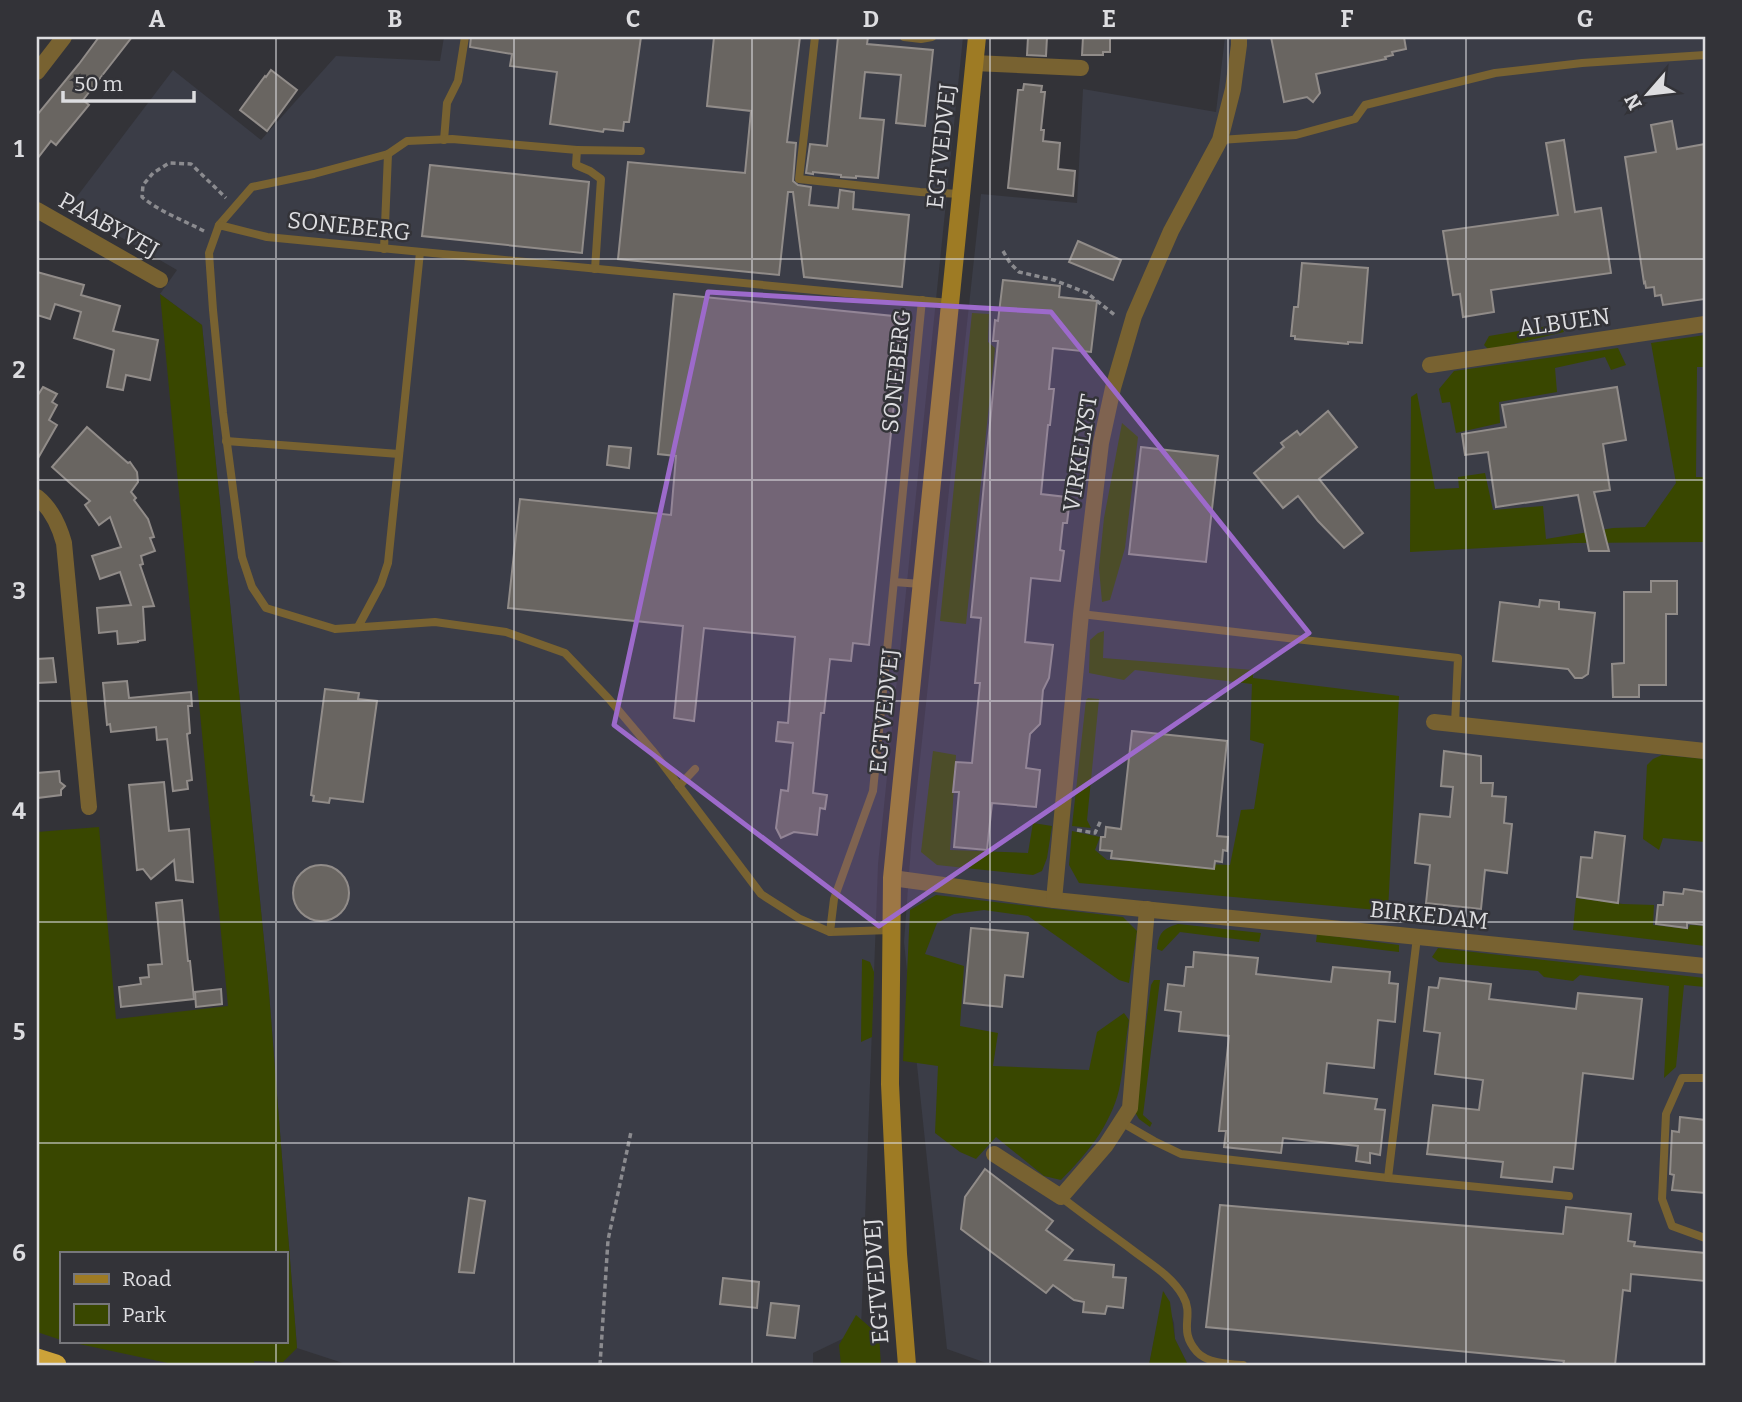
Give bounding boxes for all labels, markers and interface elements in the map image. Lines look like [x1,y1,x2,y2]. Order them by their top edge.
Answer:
text: A [149,5,166,33]
text: B [388,5,402,33]
text: C [626,5,640,33]
text: D [863,5,879,33]
text: E [1102,5,1116,33]
text: F [1341,5,1354,33]
text: G [1577,5,1594,33]
scale bar [63,60,194,104]
north arrow [1612,60,1682,130]
text: 50 m [74,71,123,97]
street label: EGTVEDVEJ [920,82,962,210]
text: N [1620,90,1647,114]
text: 1 [14,135,24,163]
street label: PAABYVEJ [54,186,164,264]
street label: SONEBERG [286,206,412,246]
street label: ALBUEN [1516,302,1612,342]
street label: SONEBERG [876,308,916,434]
text: 2 [13,356,26,384]
street label: VIRKELYST [1057,392,1103,514]
text: 3 [12,577,26,605]
street label: EGTVEDVEJ [863,647,905,775]
text: 4 [12,797,26,825]
street label: BIRKEDAM [1368,895,1490,935]
text: 5 [13,1018,25,1046]
street label: EGTVEDVEJ [858,1217,894,1345]
text: 6 [12,1239,26,1267]
legend [60,1252,287,1342]
text: Road [122,1266,171,1292]
text: Park [122,1302,166,1328]

